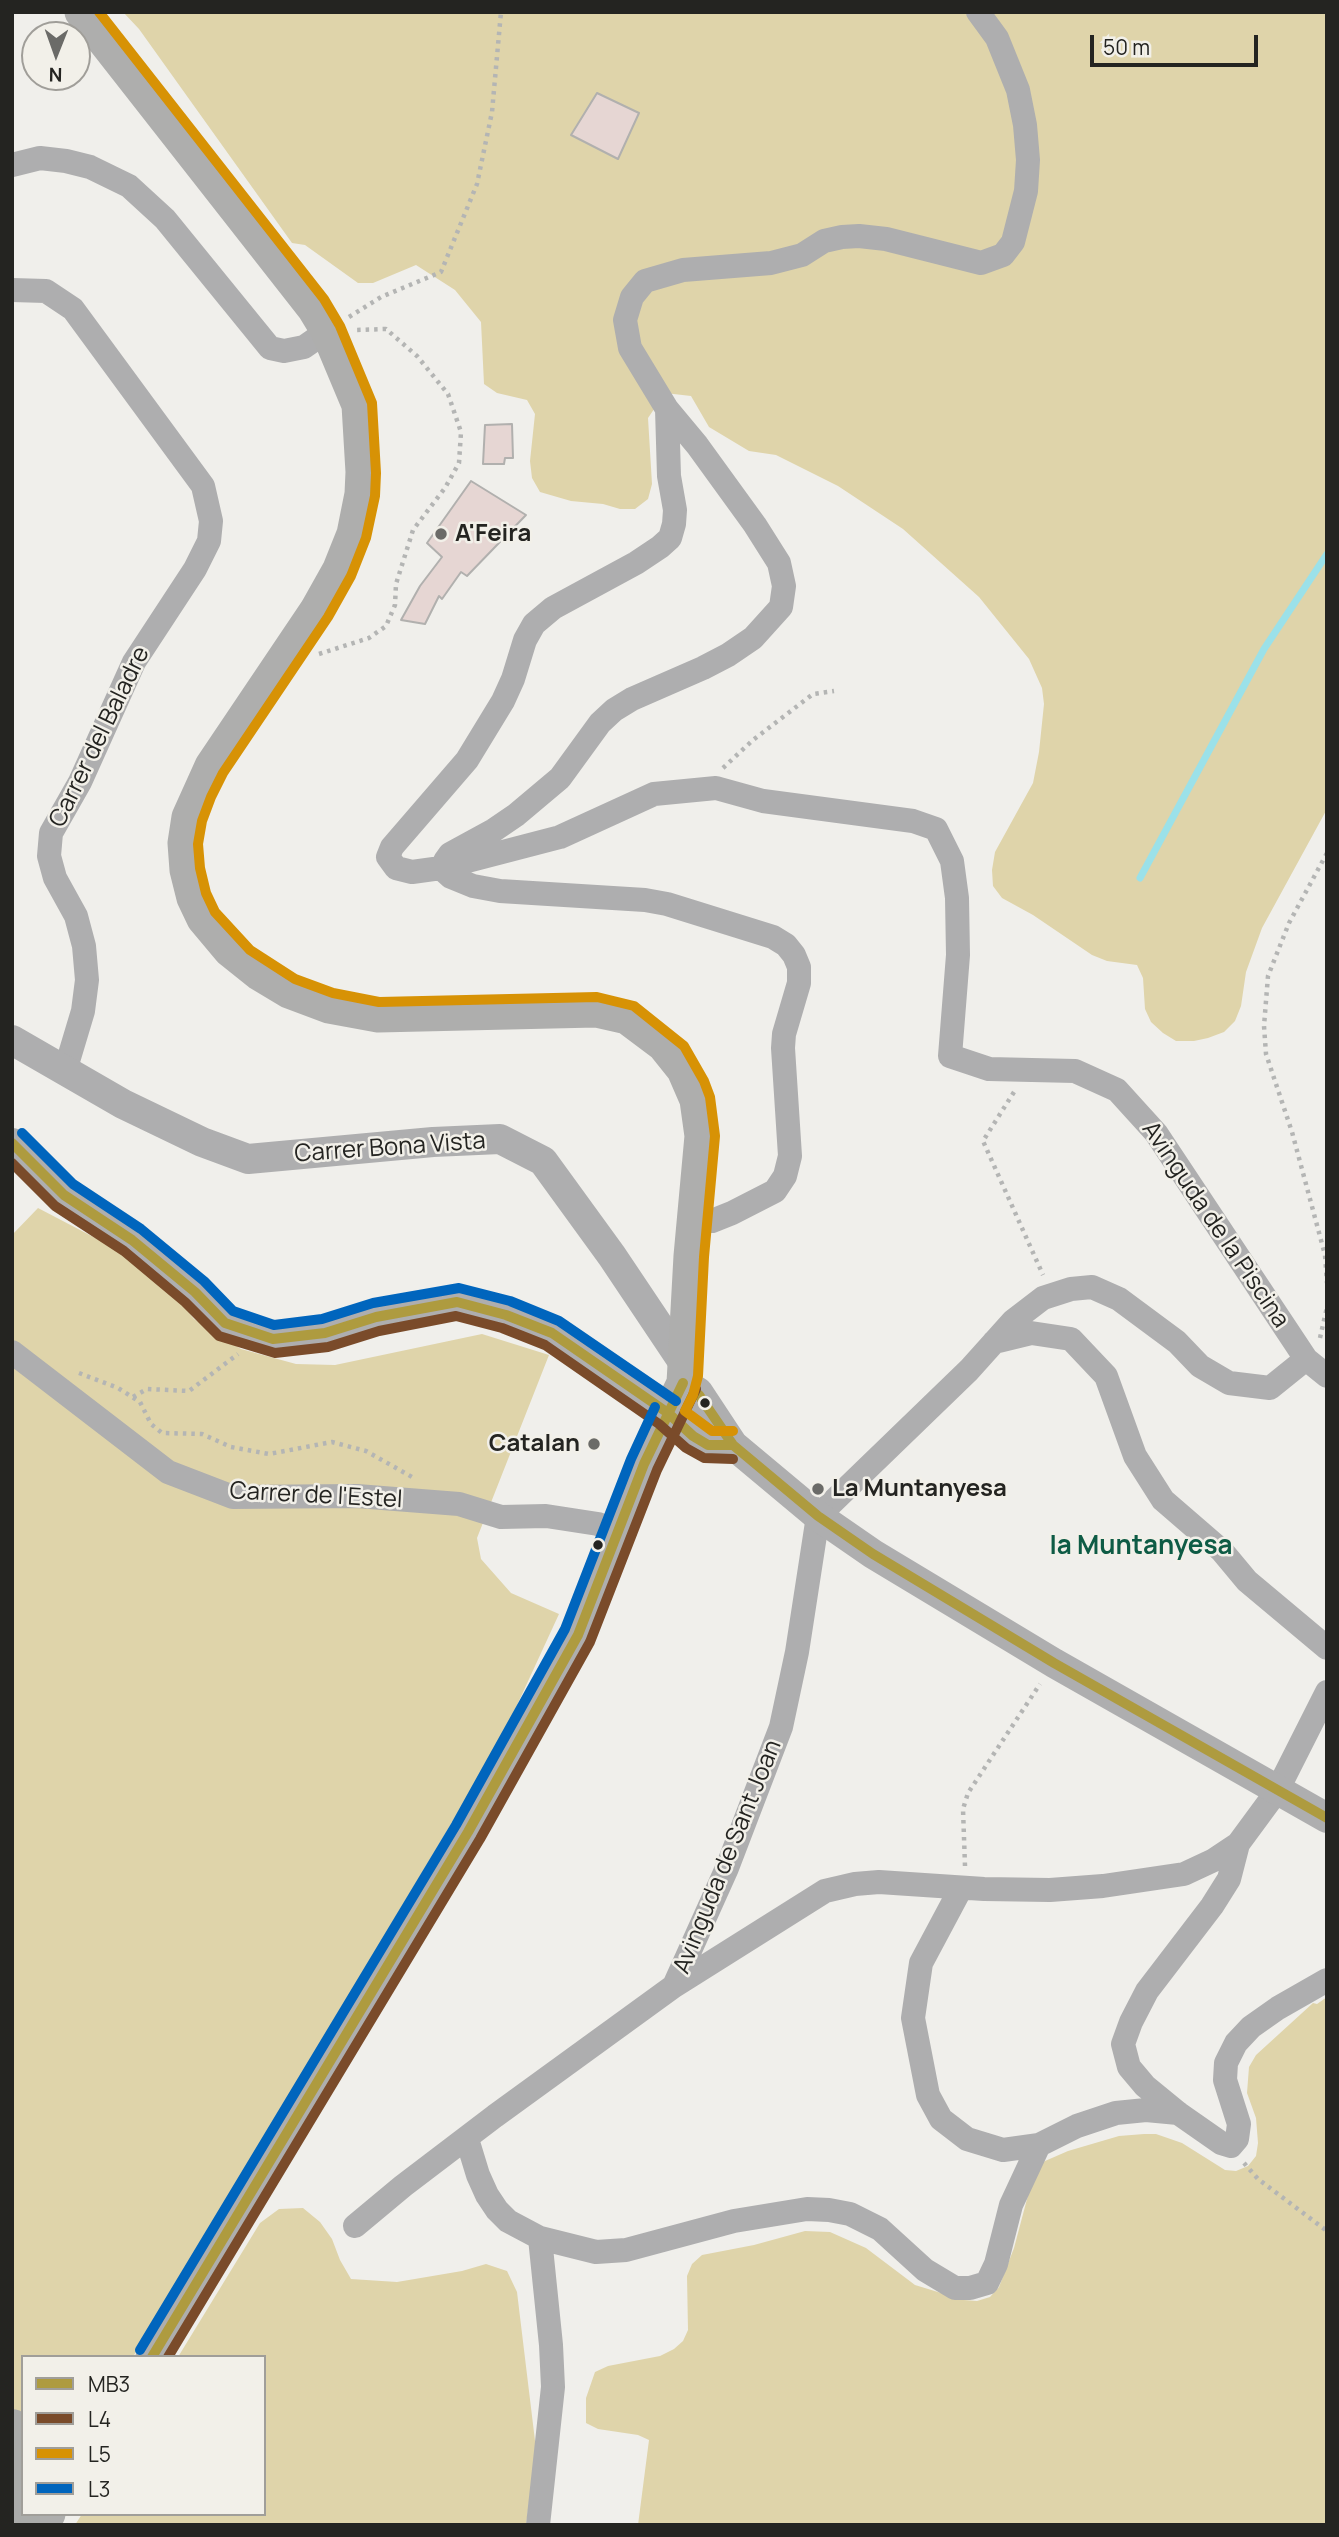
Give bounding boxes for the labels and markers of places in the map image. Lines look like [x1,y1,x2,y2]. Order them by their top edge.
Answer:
place label: A'Feira [455,520,531,548]
marker: A'Feira [433,526,449,542]
unlabelled marker [698,1396,712,1410]
place label: Catalan [489,1430,580,1458]
marker: Catalan [586,1436,602,1452]
place label: La Muntanyesa [832,1475,1007,1503]
marker: La Muntanyesa [810,1481,826,1497]
unlabelled marker [591,1538,605,1552]

